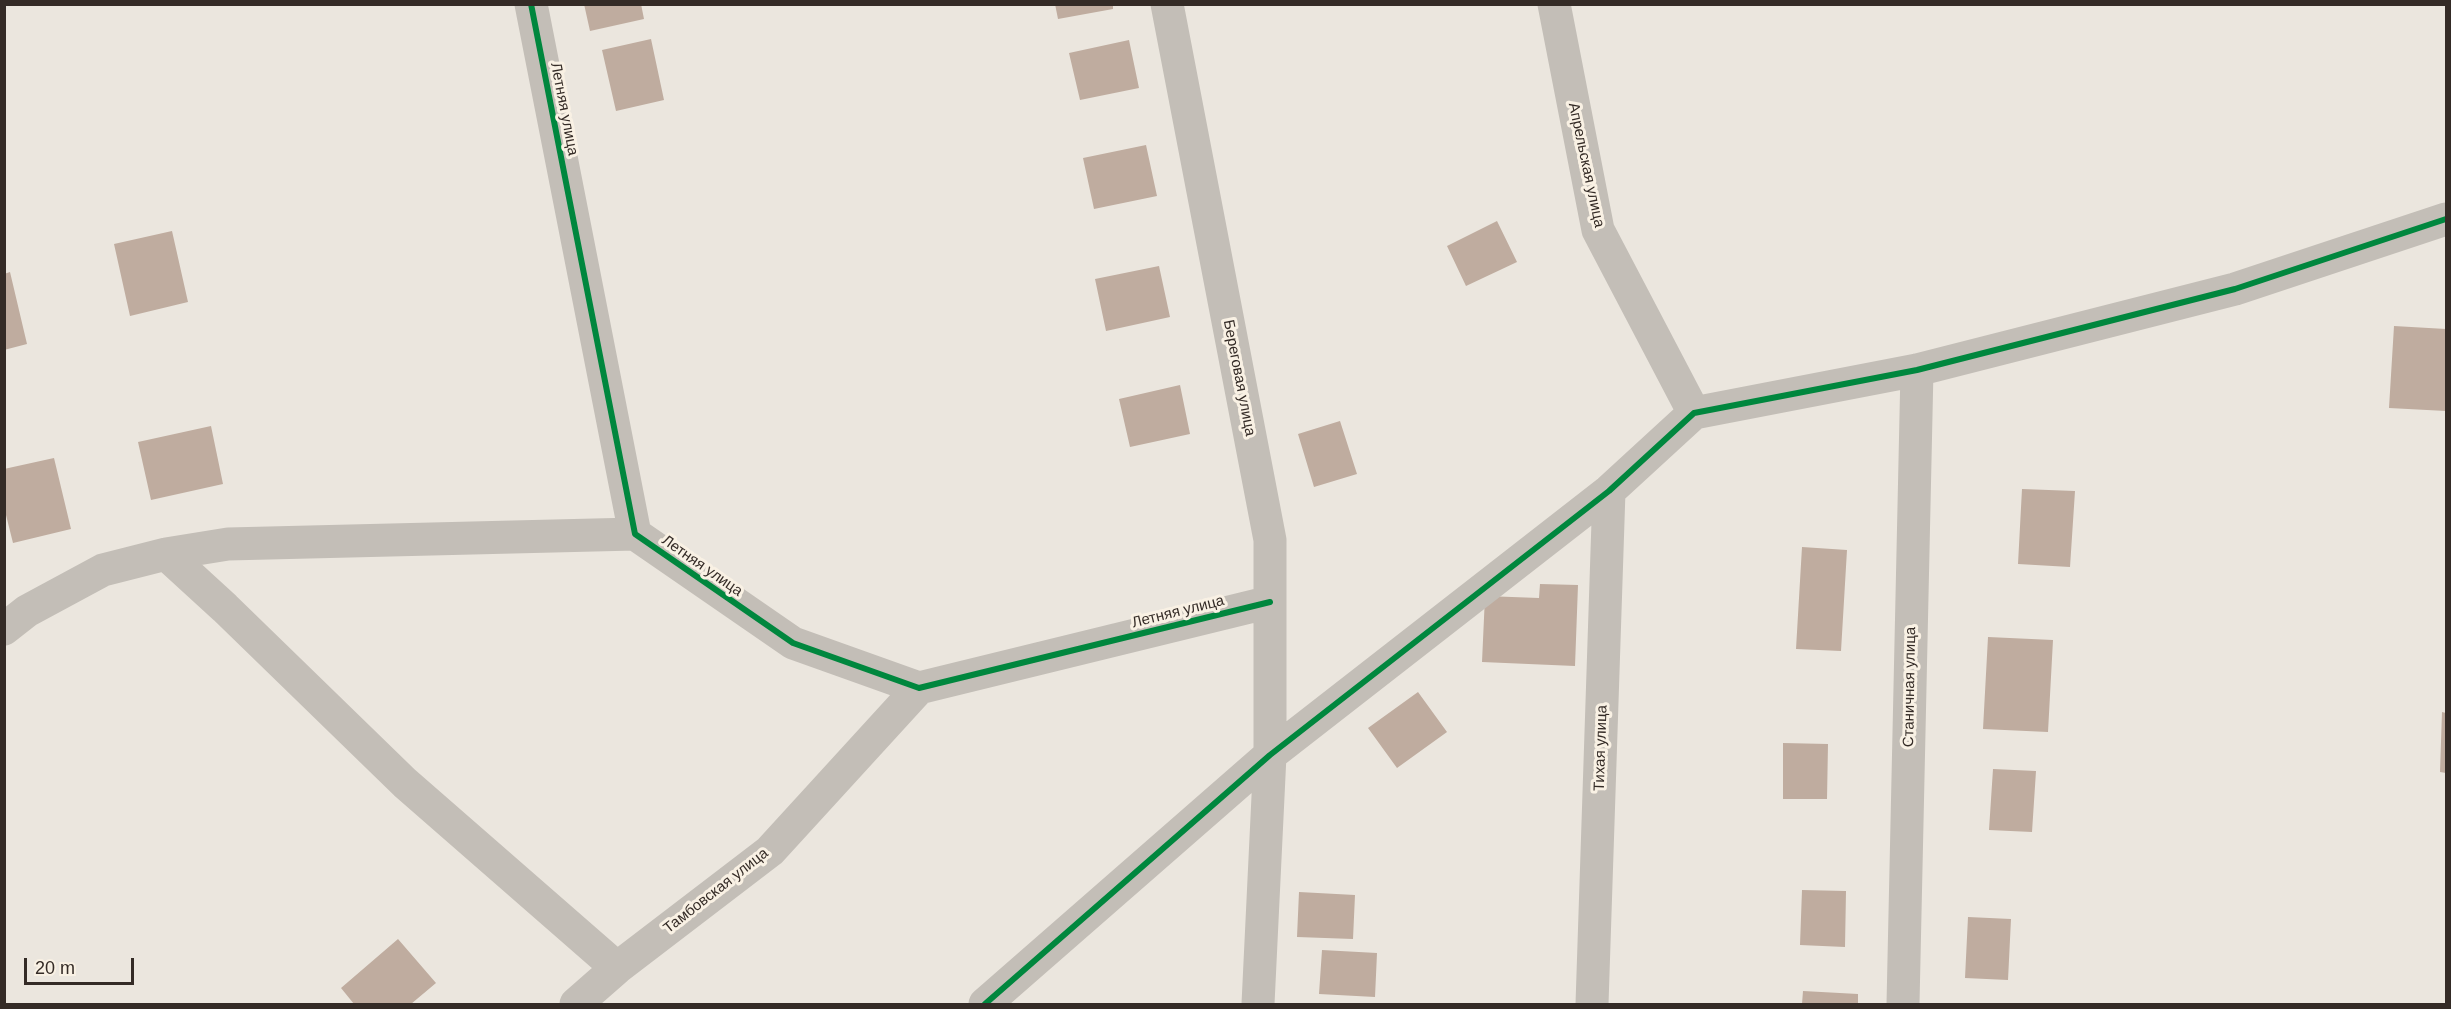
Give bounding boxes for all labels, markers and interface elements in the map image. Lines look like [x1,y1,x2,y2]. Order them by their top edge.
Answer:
street label: Летняя улица [546,61,582,157]
street label: Апрельская улица [1564,101,1608,229]
street label: Береговая улица [1219,318,1259,438]
street label: Летняя улица [658,532,746,600]
street label: Летняя улица [1130,592,1226,632]
street label: Станичная улица [1900,627,1920,747]
street label: Тихая улица [1591,705,1611,791]
street label: Тамбовская улица [660,845,772,937]
scale bar [27,946,136,984]
text: 20 m [35,958,75,978]

